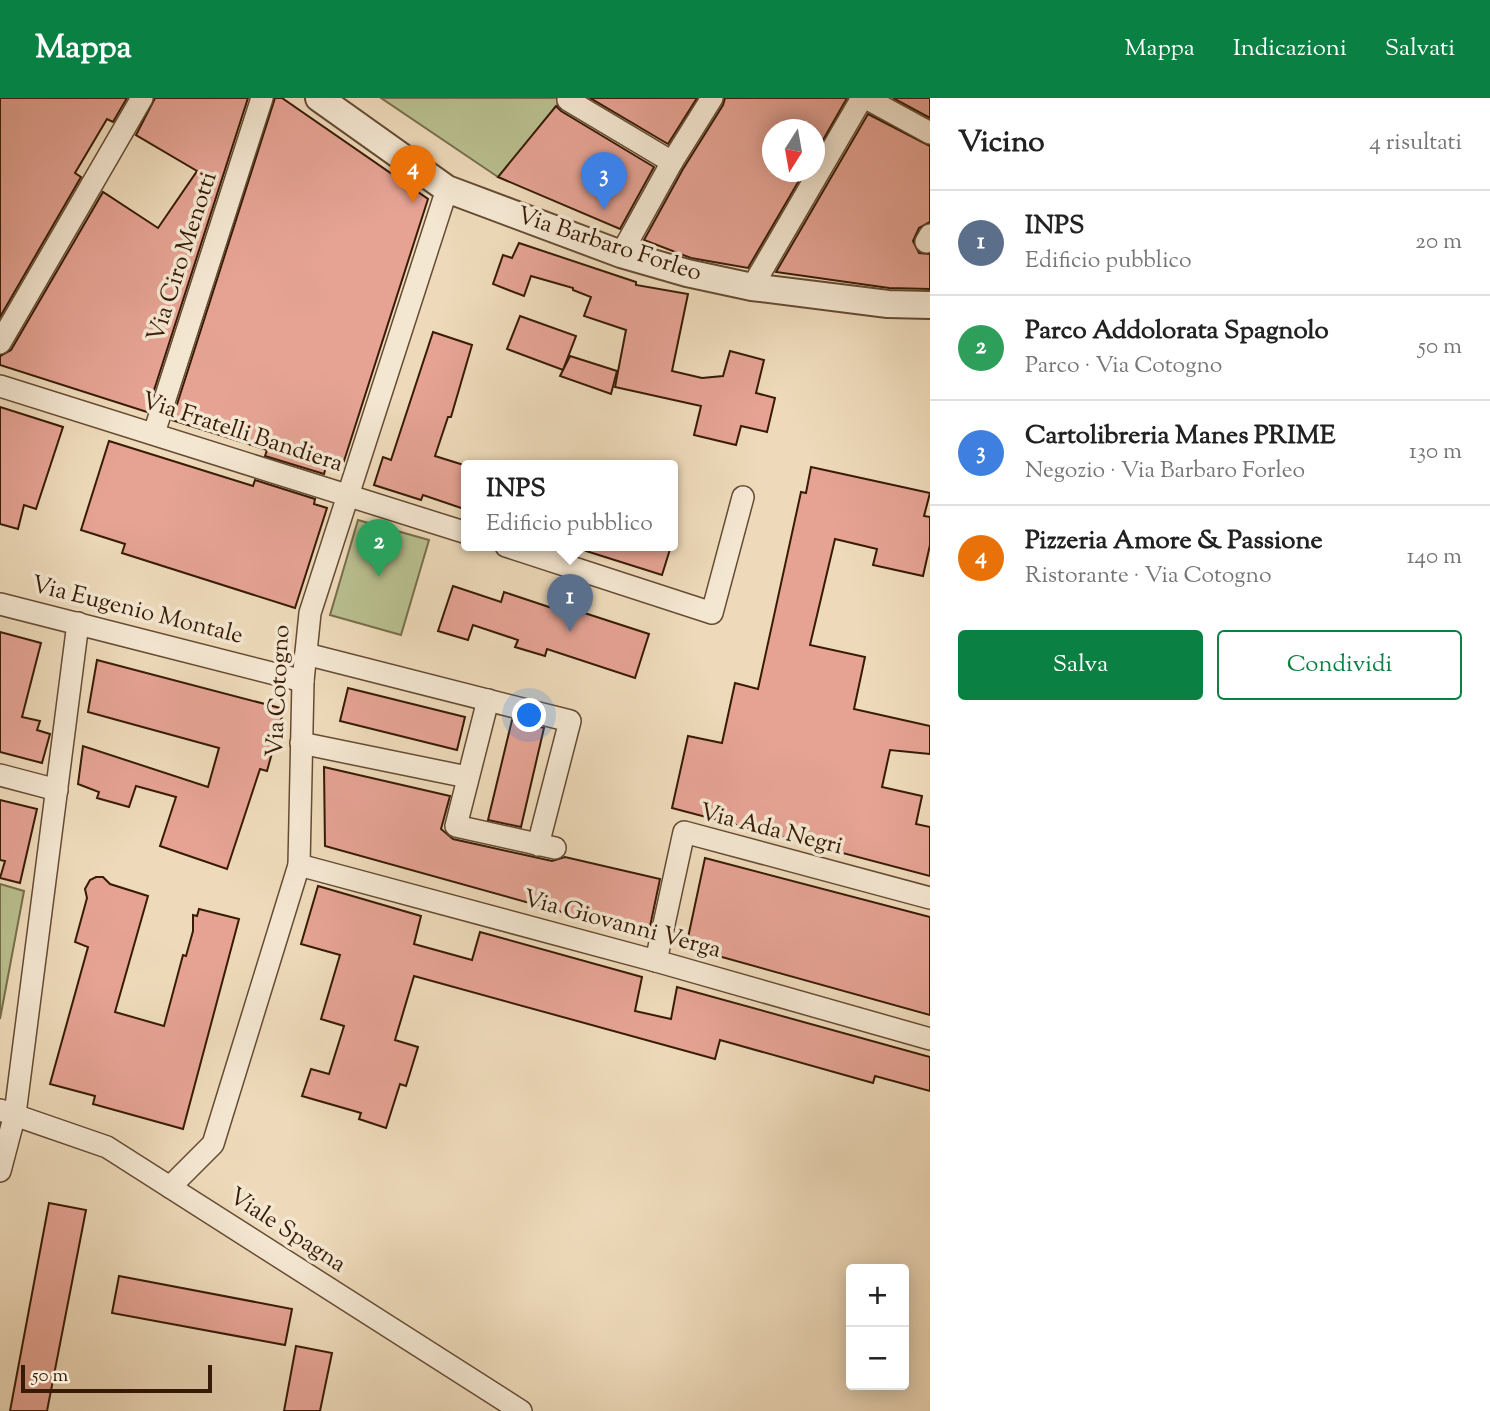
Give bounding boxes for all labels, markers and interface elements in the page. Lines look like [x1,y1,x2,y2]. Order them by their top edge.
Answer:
text: Mappa [35,25,132,73]
text: Mappa [1125,32,1195,66]
text: Indicazioni [1233,32,1347,66]
text: Salvati [1385,32,1455,66]
north arrow [762,119,825,182]
text: Vicino [958,122,1045,165]
text: 4 risultati [1369,127,1462,160]
pin: 4 [390,145,436,203]
pin: 3 [581,152,627,210]
street label: Via Ciro Menotti [139,167,227,346]
street label: Via Barbaro Forleo [512,199,706,291]
text: INPS [1025,208,1084,245]
text: 1 [977,226,985,259]
text: 20 m [1415,226,1462,259]
text: Edificio pubblico [1025,245,1192,278]
text: Parco Addolorata Spagnolo [1025,313,1329,350]
text: 2 [976,331,986,364]
text: 50 m [1418,331,1462,364]
text: Parco · Via Cotogno [1025,350,1222,383]
street label: Via Fratelli Bandiera [137,384,347,482]
text: Cartolibreria Manes PRIME [1025,418,1335,455]
text: 3 [976,436,986,469]
text: 130 m [1409,436,1462,469]
text: Negozio · Via Barbaro Forleo [1025,455,1305,488]
popup [461,460,678,551]
text: INPS [486,471,546,508]
text: Edificio pubblico [486,508,653,541]
pin: 2 [356,519,402,577]
text: Pizzeria Amore & Passione [1025,523,1323,560]
text: 4 [975,541,987,574]
text: 140 m [1407,541,1462,574]
text: Ristorante · Via Cotogno [1025,560,1272,593]
street label: Via Eugenio Montale [28,568,246,654]
pin: 1 [547,574,593,632]
street label: Via Cotogno [259,624,299,758]
button: Salva [958,630,1203,700]
button: Condividi [1217,630,1462,700]
your location [512,698,546,732]
street label: Via Ada Negri [696,796,846,864]
street label: Via Giovanni Verga [519,882,725,968]
street label: Viale Spagna [222,1180,352,1282]
map controls [846,1264,909,1390]
button: + [846,1264,909,1327]
button: − [846,1327,909,1390]
scale bar [21,1362,212,1394]
text: 50 m [32,1363,68,1390]

